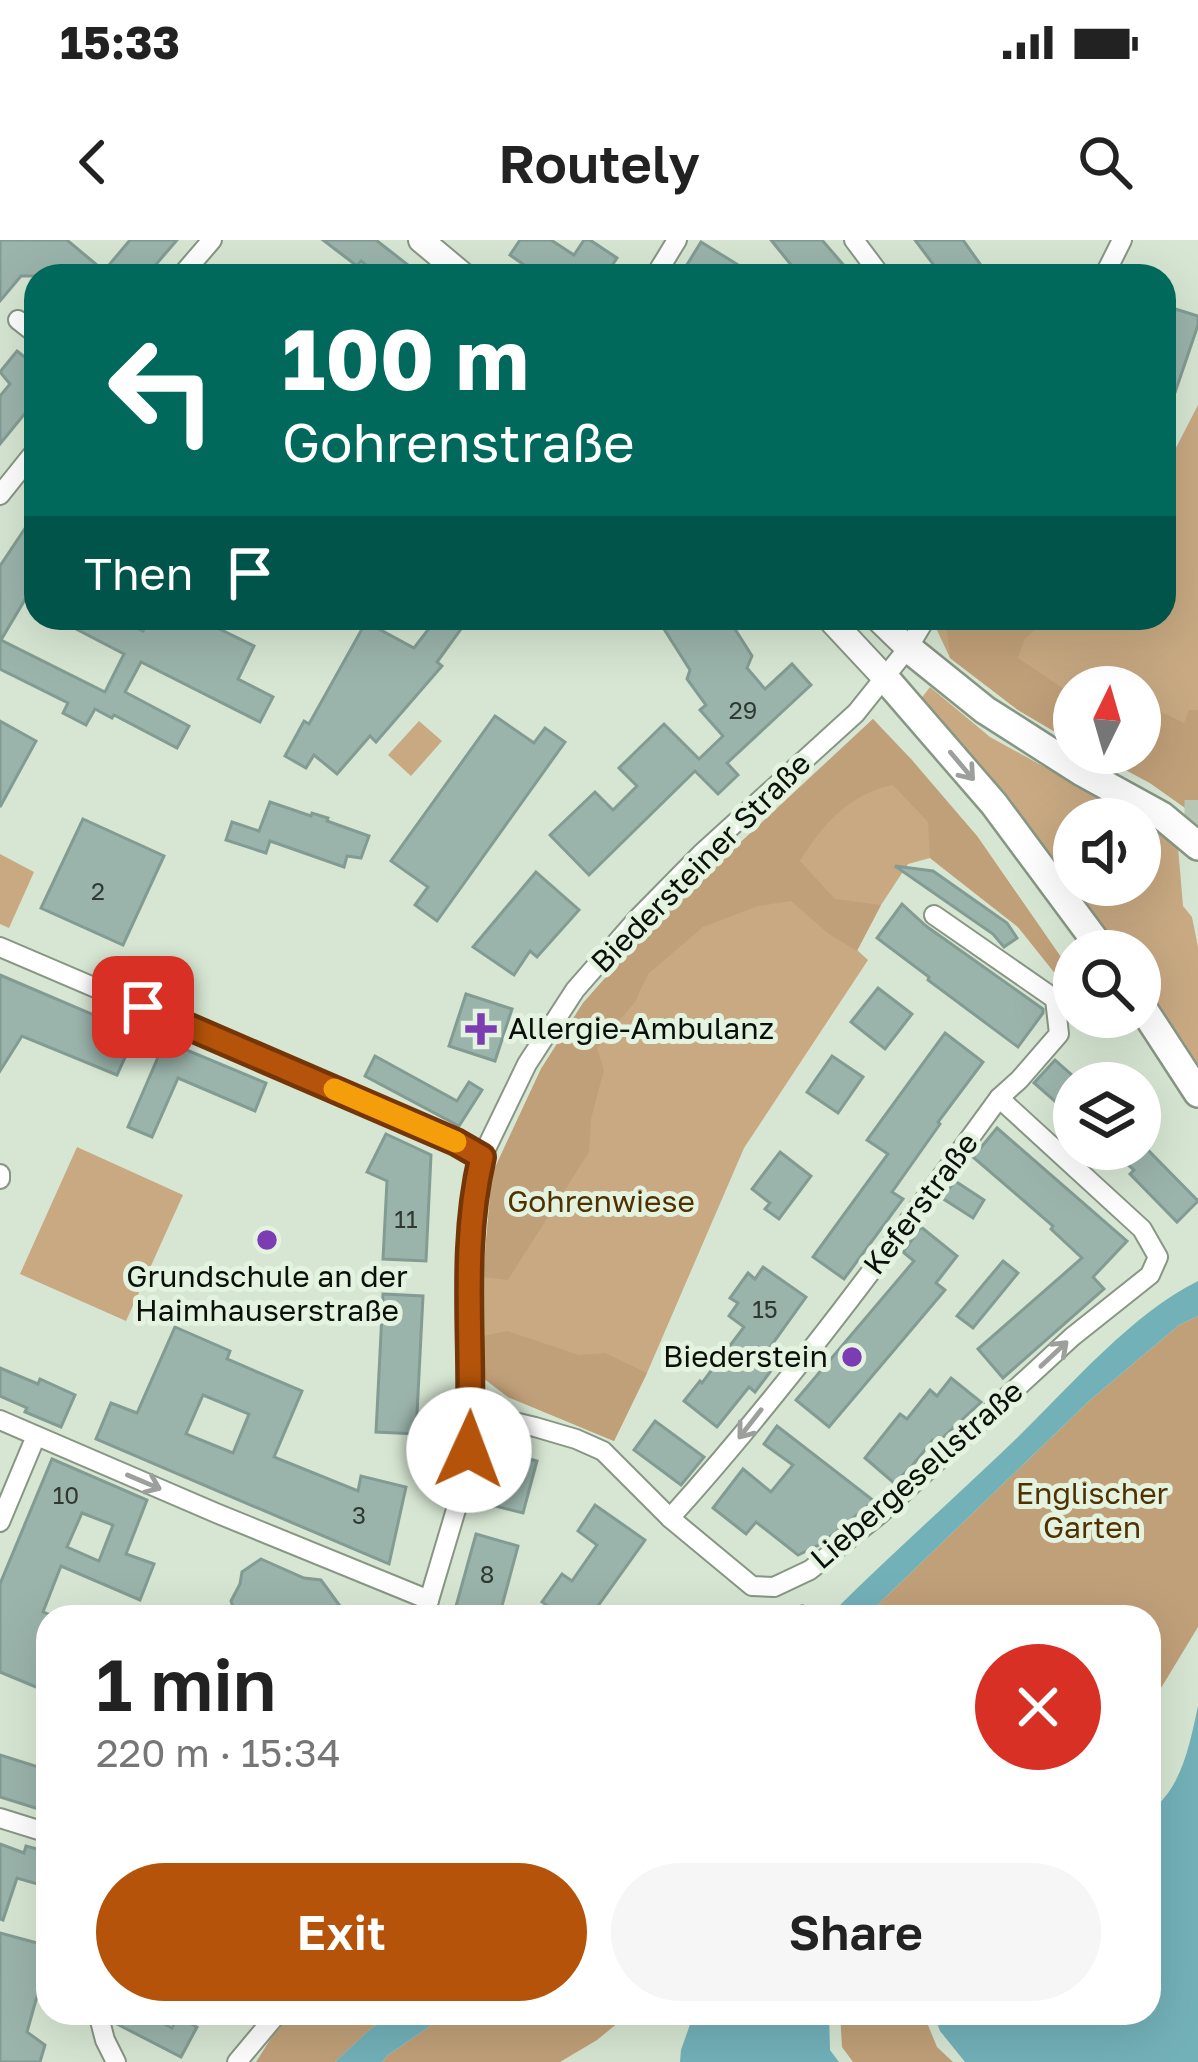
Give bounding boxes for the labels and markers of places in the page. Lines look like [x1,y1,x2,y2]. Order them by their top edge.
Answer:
pin [92,956,194,1058]
place label: Allergie-Ambulanz [508,1010,774,1046]
marker: Allergie-Ambulanz [465,1013,497,1045]
marker: Grundschule an der Haimhauserstraße [254,1227,280,1253]
place label: Grundschule an der Haimhauserstraße [126,1258,408,1328]
place label: Biederstein [663,1338,828,1374]
marker: Biederstein [839,1344,865,1370]

